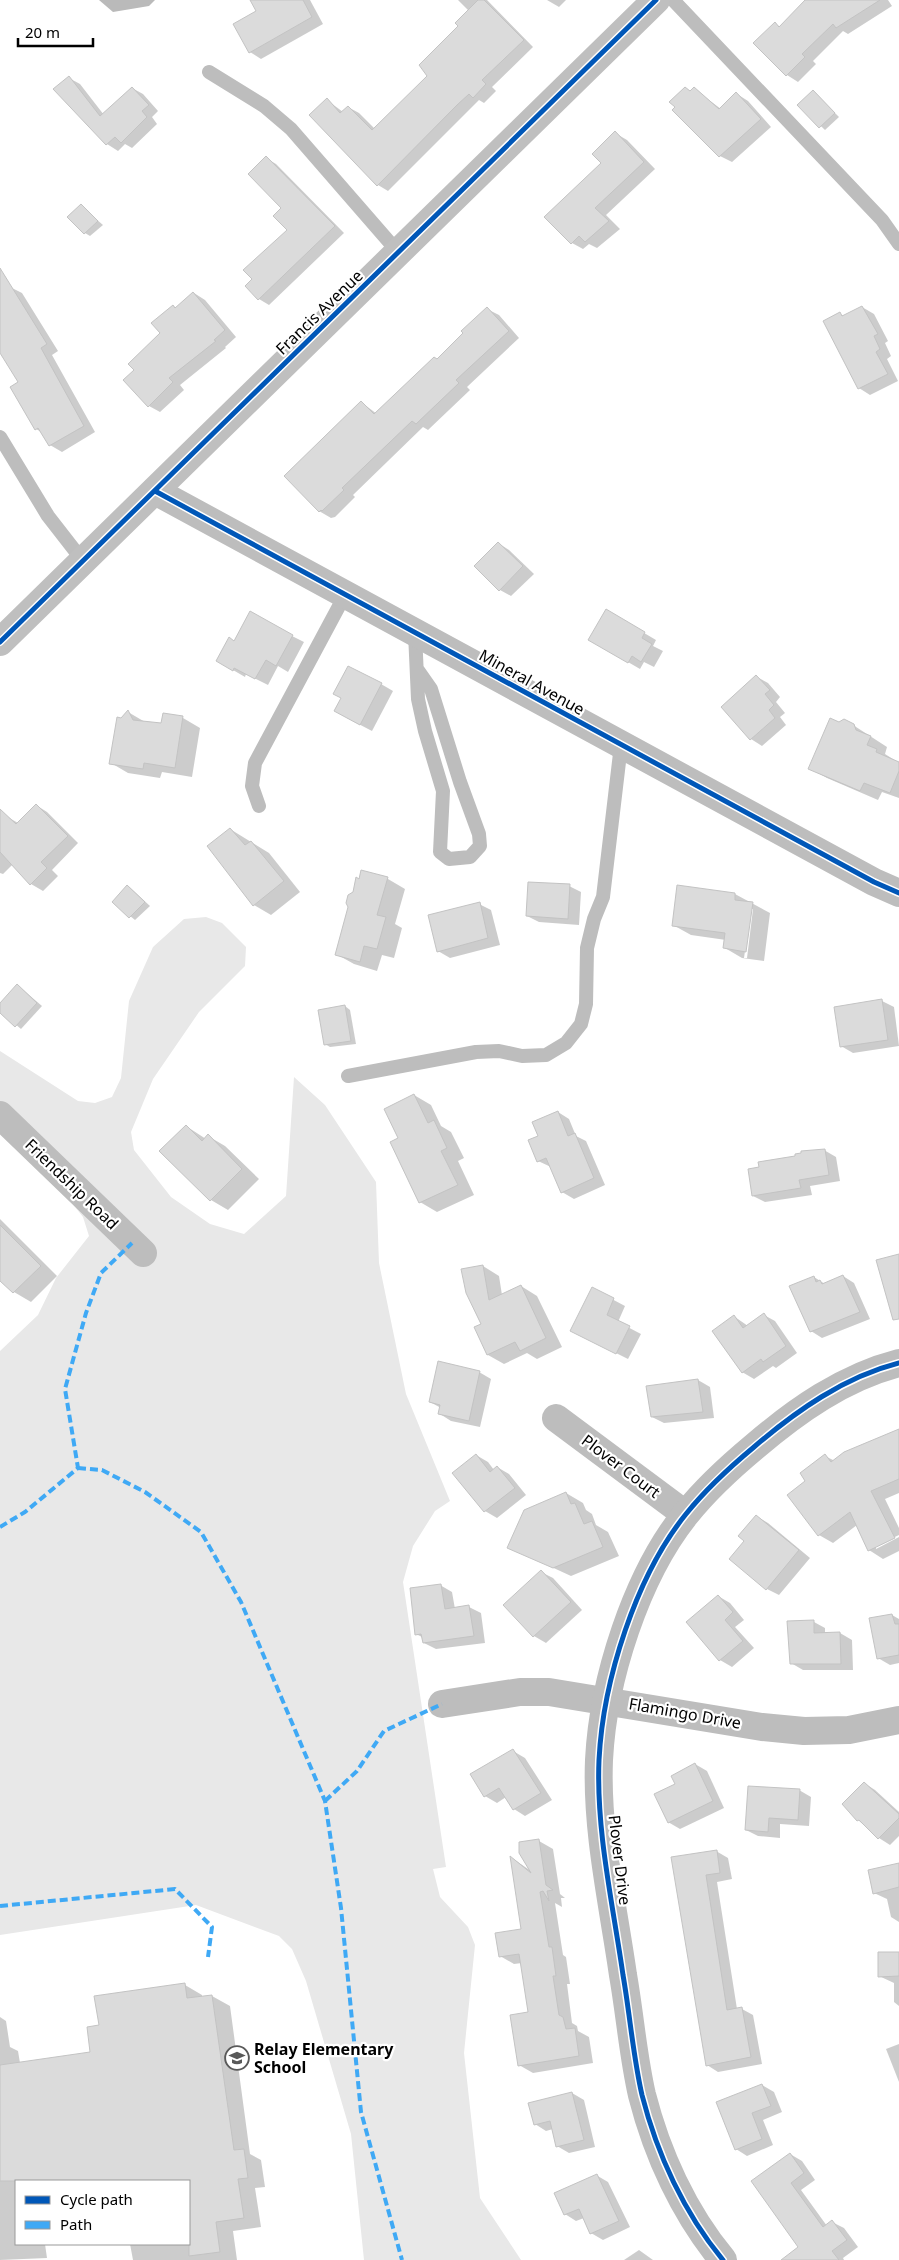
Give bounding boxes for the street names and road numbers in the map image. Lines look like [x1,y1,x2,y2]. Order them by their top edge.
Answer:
street label: Francis Avenue [271,265,367,359]
street label: Mineral Avenue [475,644,589,720]
street label: Friendship Road [21,1134,123,1234]
street label: Plover Court [577,1429,665,1503]
street label: Flamingo Drive [627,1692,743,1734]
street label: Plover Drive [604,1814,636,1906]

